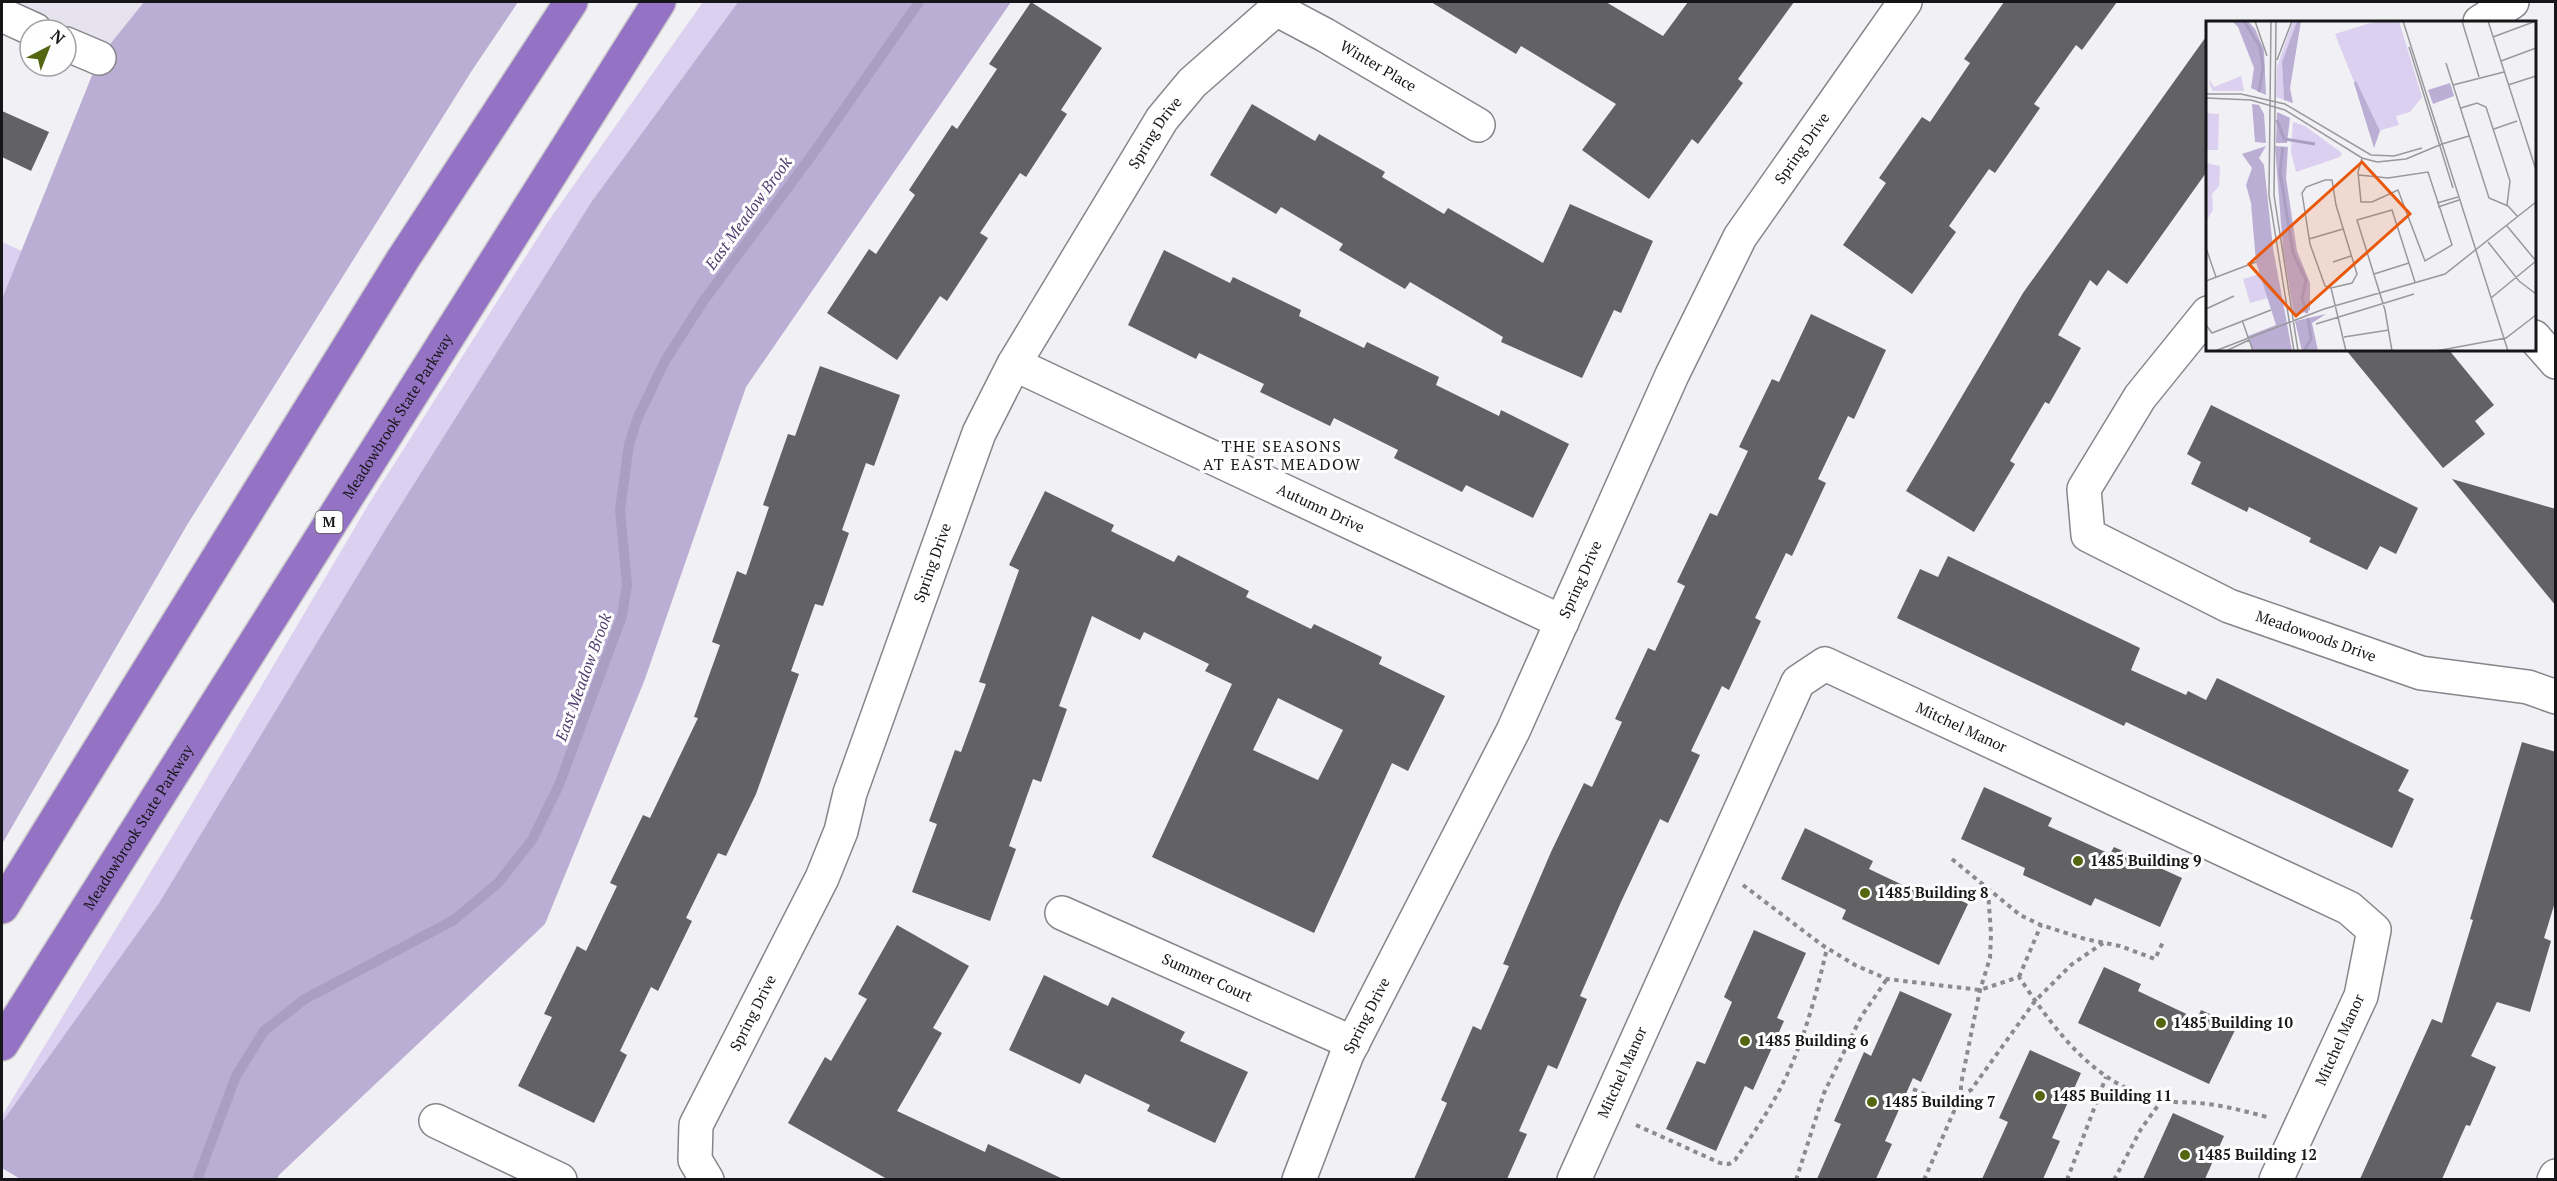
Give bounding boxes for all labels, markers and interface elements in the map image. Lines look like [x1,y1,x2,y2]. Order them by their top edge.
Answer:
north arrow [18,18,78,78]
inset map [2206,21,2536,351]
text: N [46,25,70,49]
street label: Winter Place [1337,35,1420,96]
street label: Spring Drive [1123,92,1186,172]
street label: Spring Drive [1769,108,1833,188]
water label: East Meadow Brook [699,152,797,275]
street label: Meadowbrook State Parkway [337,329,457,502]
district label: THE SEASONS AT EAST MEADOW [1203,435,1361,475]
street label: Autumn Drive [1274,478,1368,537]
road number: M [316,511,342,533]
street label: Spring Drive [908,520,955,605]
street label: Spring Drive [1554,537,1606,621]
street label: Meadowoods Drive [2253,605,2379,666]
water label: East Meadow Brook [549,610,616,745]
street label: Mitchel Manor [1913,697,2011,757]
street label: Meadowbrook State Parkway [78,740,197,913]
place label: 1485 Building 9 [2090,850,2202,870]
marker: 1485 Building 9 [2071,854,2085,868]
place label: 1485 Building 8 [1877,882,1989,902]
marker: 1485 Building 8 [1858,886,1872,900]
street label: Summer Court [1159,948,1256,1006]
street label: Spring Drive [724,971,780,1054]
street label: Spring Drive [1338,974,1394,1057]
street label: Mitchel Manor [2310,990,2368,1088]
place label: 1485 Building 10 [2173,1012,2294,1032]
marker: 1485 Building 10 [2154,1016,2168,1030]
street label: Mitchel Manor [1592,1023,1651,1121]
place label: 1485 Building 6 [1757,1030,1869,1050]
marker: 1485 Building 6 [1738,1034,1752,1048]
place label: 1485 Building 11 [2052,1085,2172,1105]
marker: 1485 Building 11 [2033,1089,2047,1103]
place label: 1485 Building 7 [1884,1091,1996,1111]
marker: 1485 Building 7 [1865,1095,1879,1109]
place label: 1485 Building 12 [2197,1144,2317,1164]
marker: 1485 Building 12 [2178,1148,2192,1162]

